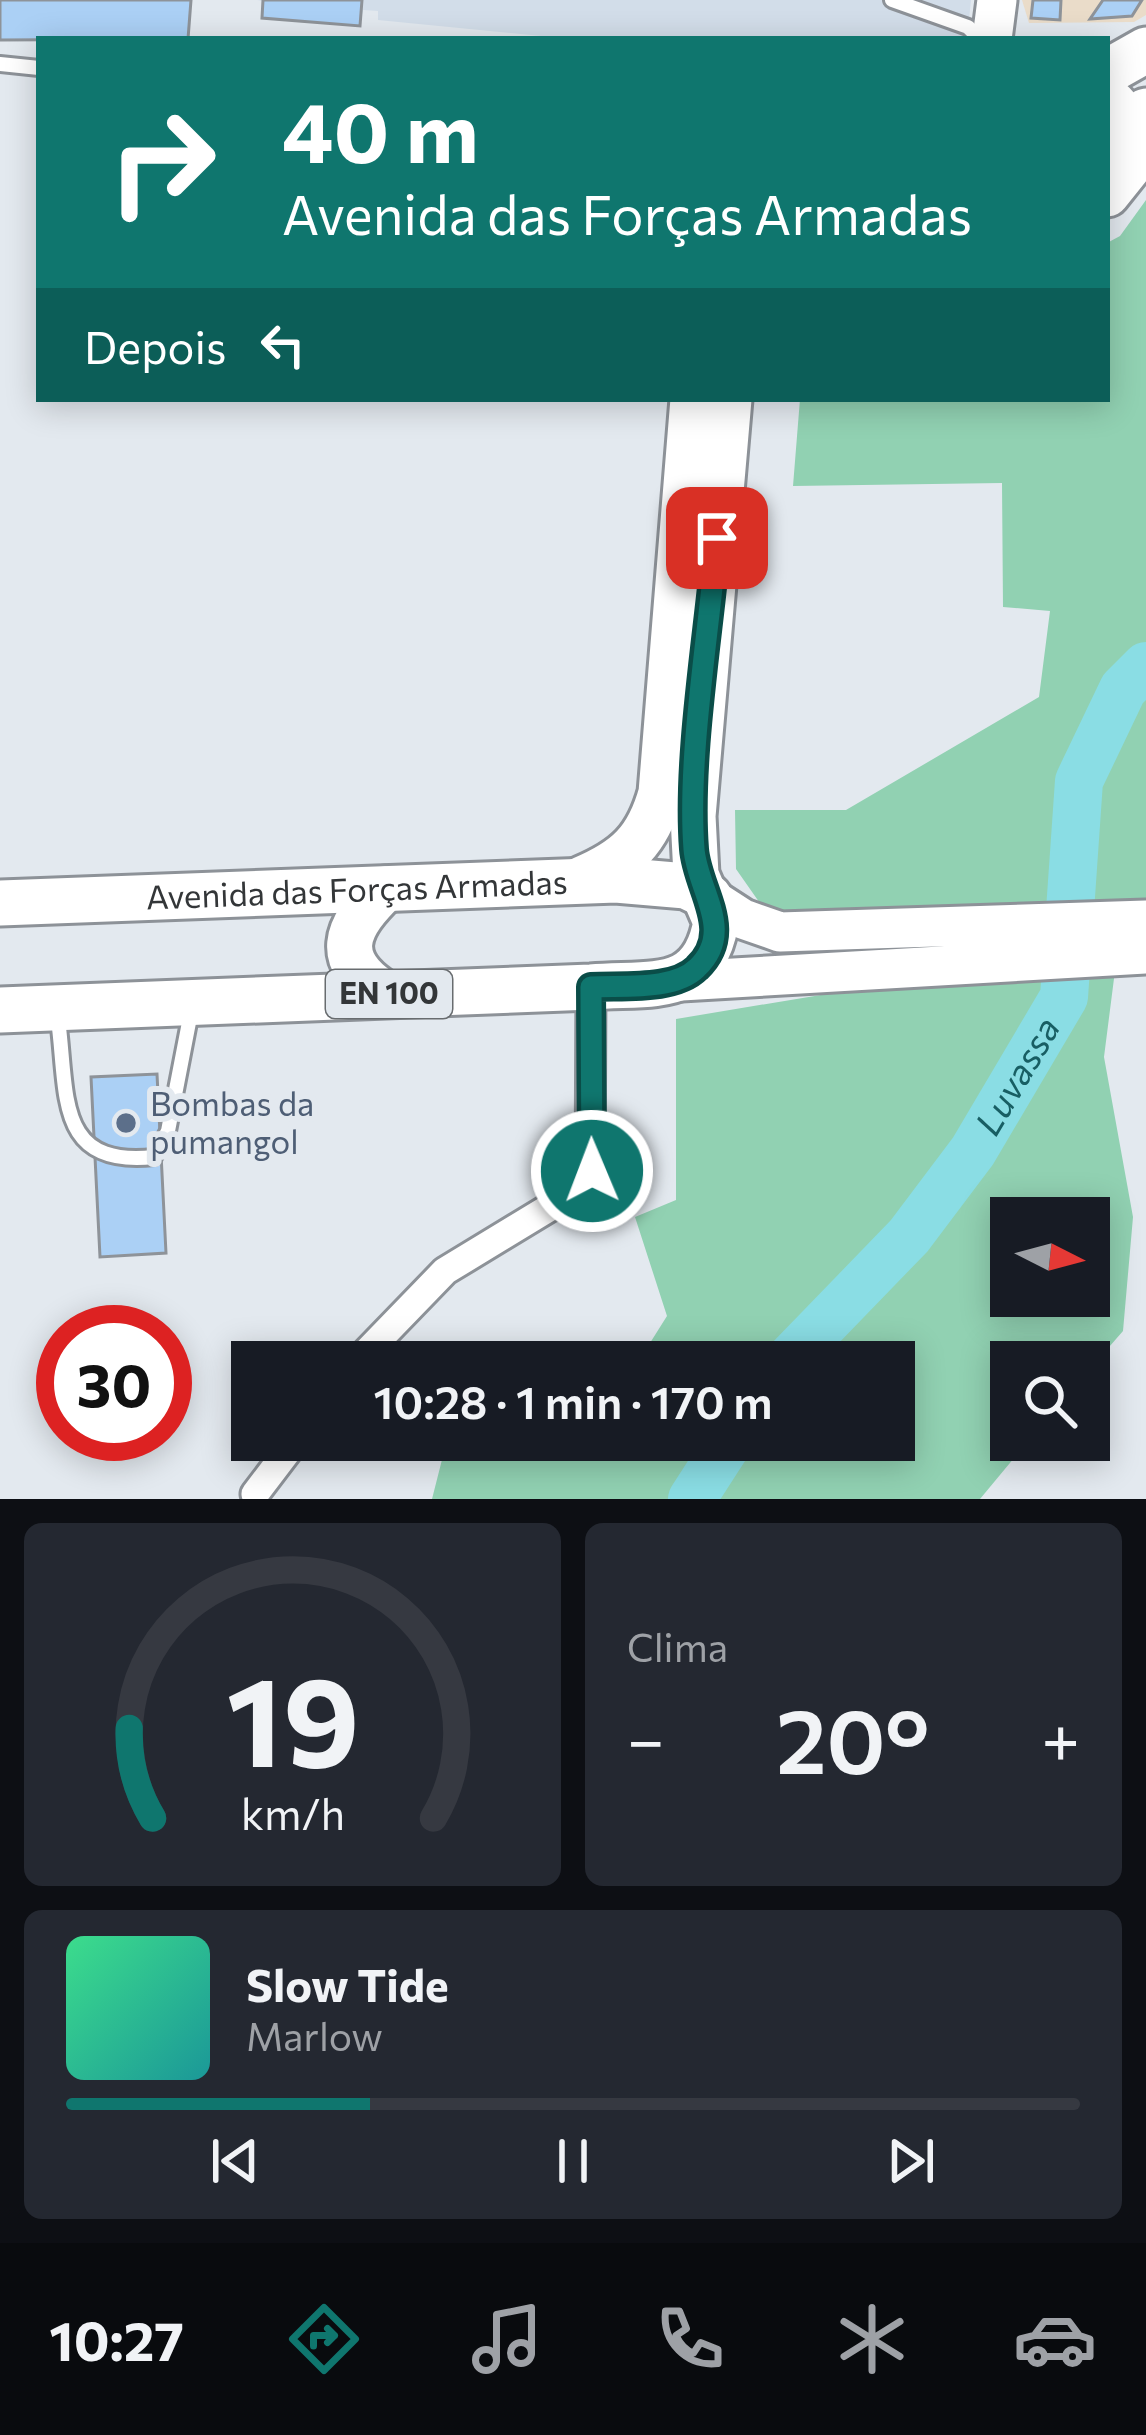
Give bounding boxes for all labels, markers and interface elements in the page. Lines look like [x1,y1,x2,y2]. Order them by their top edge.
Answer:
text: 40 m [282,78,479,180]
icon: right [84,84,240,240]
text: Avenida das Forças Armadas [282,180,972,246]
icon: left [250,312,316,378]
text: Depois [84,318,226,373]
pin [666,487,768,589]
icon: arrive [684,505,750,571]
street label: Avenida das Forças Armadas [145,860,568,917]
road number: EN 100 [326,970,452,1018]
water label: Luvassa [964,1008,1067,1142]
place label: Bombas da pumangol [150,1082,314,1161]
position arrow [529,1108,655,1234]
marker: Bombas da pumangol [113,1110,139,1136]
north arrow [990,1197,1110,1317]
map controls [990,1197,1110,1461]
speed limit sign: 30 [36,1305,192,1461]
button: search [990,1341,1110,1461]
text: 10:28 · 1 min · 170 m [373,1373,773,1428]
text: Clima [627,1622,728,1670]
text: 19 [226,1640,359,1793]
text: 20° [776,1682,930,1793]
text: − [627,1697,665,1778]
text: + [1041,1697,1080,1778]
text: km/h [240,1785,345,1838]
text: Slow Tide [246,1956,449,2011]
text: Marlow [246,2011,383,2059]
icon: previous [202,2128,268,2194]
icon: pause [540,2128,606,2194]
icon: next [878,2128,944,2194]
icon: directions [282,2297,366,2381]
icon: music [465,2297,549,2381]
icon: phone [648,2297,732,2381]
icon: climate [830,2297,914,2381]
icon: car [1013,2297,1097,2381]
text: 10:27 [49,2306,184,2372]

